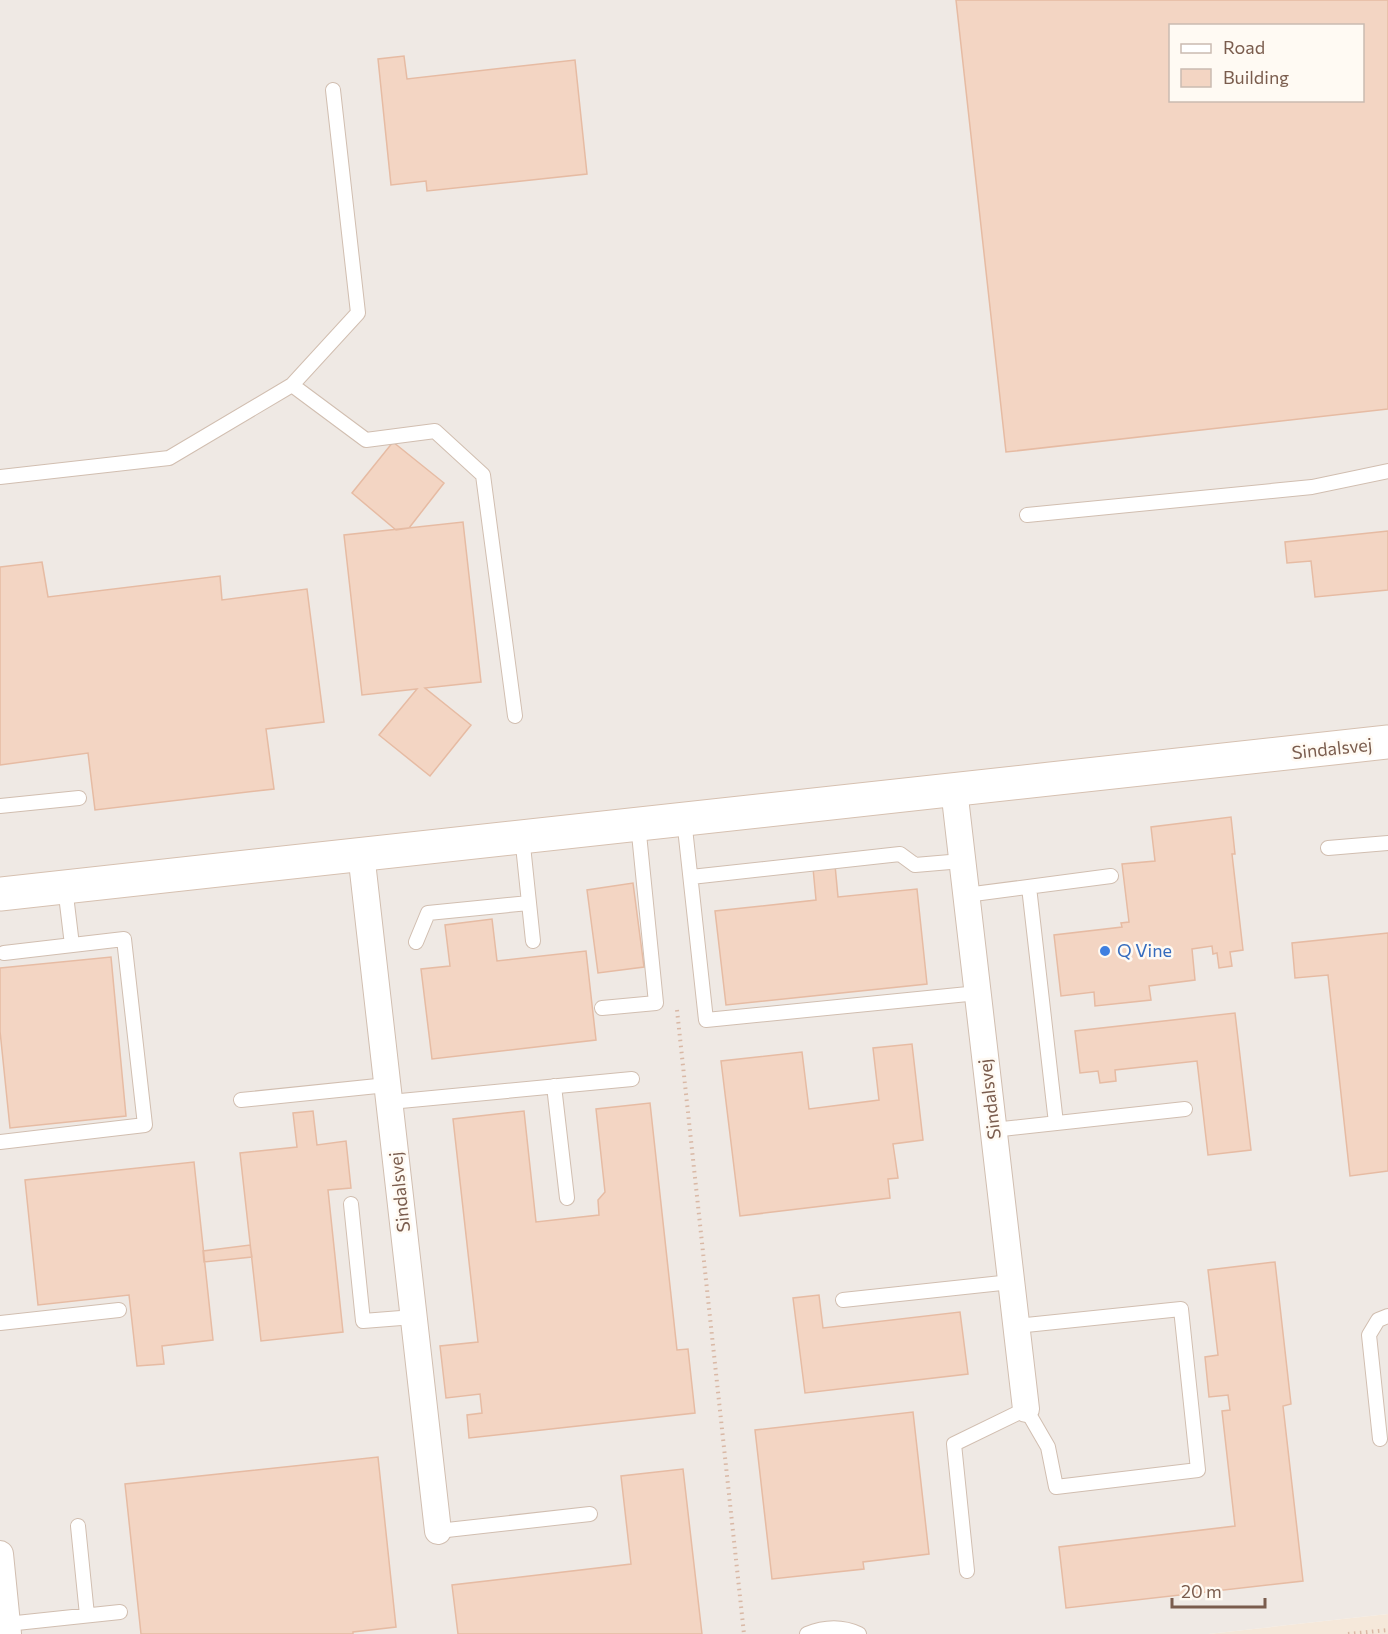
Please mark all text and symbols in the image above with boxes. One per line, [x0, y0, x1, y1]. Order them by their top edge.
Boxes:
legend [1169, 24, 1364, 102]
text: Road [1223, 36, 1265, 58]
text: Building [1223, 66, 1289, 88]
street label: Sindalsvej [1291, 733, 1373, 763]
place label: Q Vine [1117, 939, 1172, 961]
marker: Q Vine [1098, 944, 1112, 958]
street label: Sindalsvej [973, 1058, 1005, 1141]
street label: Sindalsvej [384, 1151, 414, 1233]
scale bar [1172, 1571, 1265, 1609]
text: 20 m [1181, 1580, 1222, 1602]

